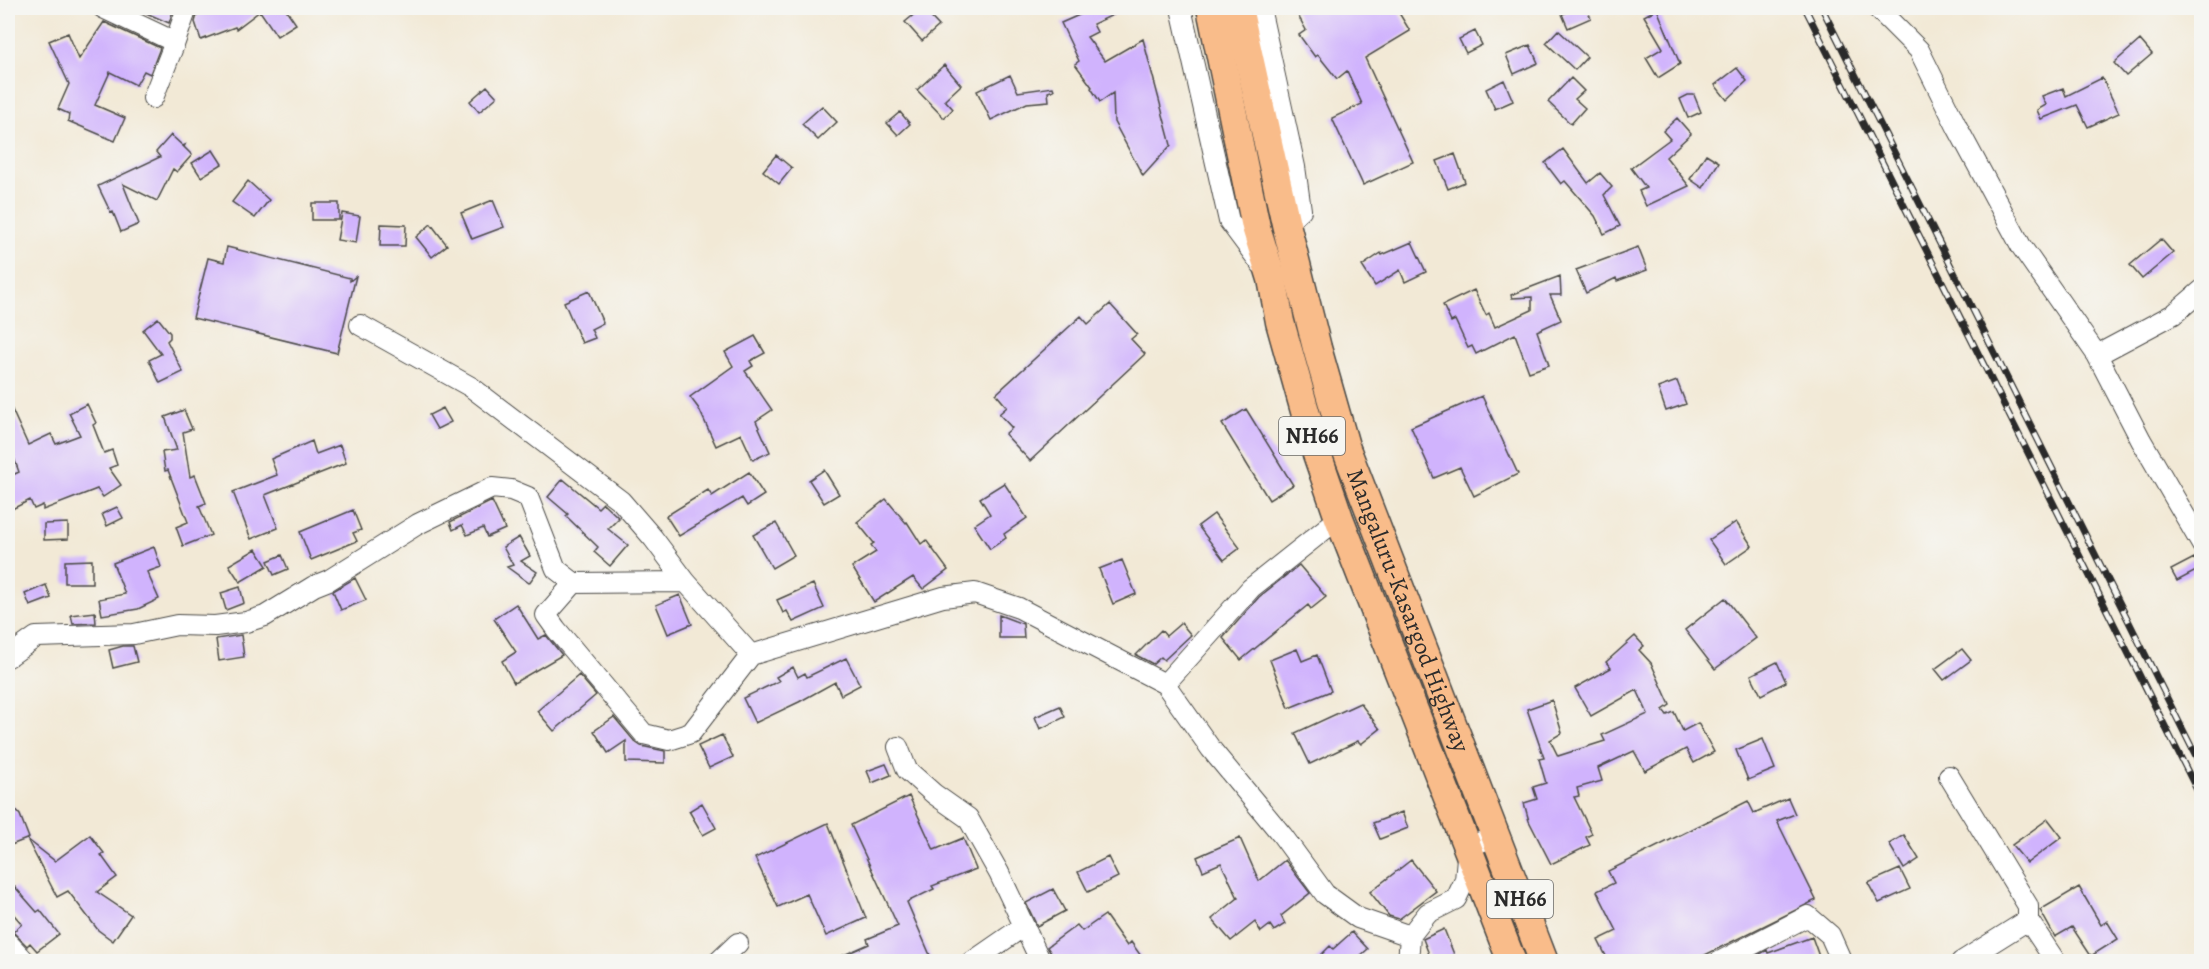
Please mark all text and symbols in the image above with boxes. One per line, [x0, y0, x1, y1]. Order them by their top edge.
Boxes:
road number: NH66 [1279, 417, 1345, 455]
street label: Mangaluru-Kasargod Highway [1339, 464, 1478, 757]
road number: NH66 [1487, 880, 1553, 918]

